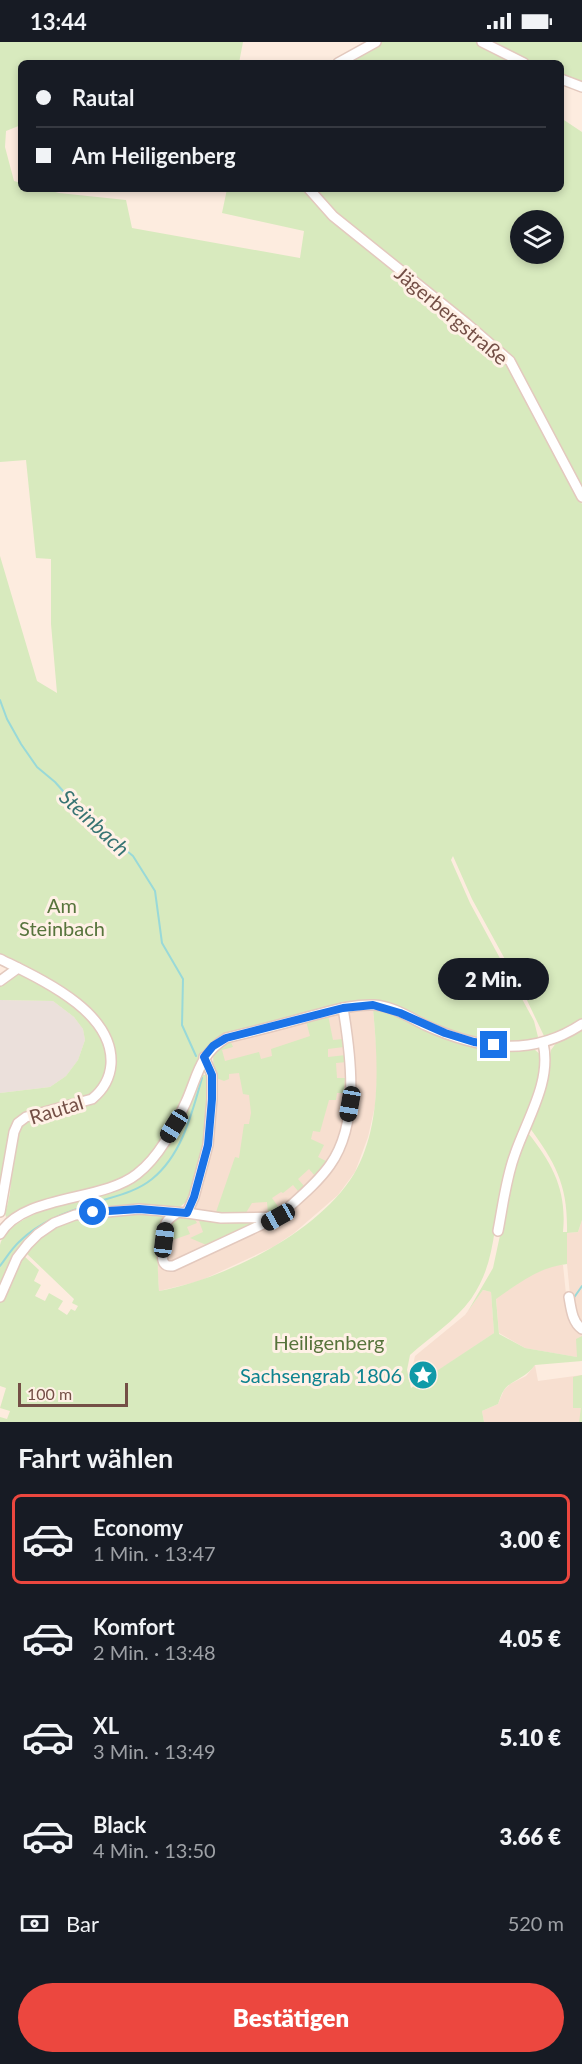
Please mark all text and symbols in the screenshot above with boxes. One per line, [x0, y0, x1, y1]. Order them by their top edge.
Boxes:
text: 13:44 [30, 8, 87, 35]
text: Rautal [72, 84, 134, 111]
text: Am Heiligenberg [72, 142, 236, 169]
map controls [510, 210, 564, 264]
button: layers [510, 210, 564, 264]
street label: Jägerbergstraße [391, 261, 513, 369]
water label: Steinbach [55, 784, 135, 860]
park label: Am Steinbach [19, 893, 105, 940]
callout: 2 Min. [438, 958, 550, 1000]
text: 2 Min. [465, 967, 522, 991]
route end [480, 1031, 507, 1058]
car [338, 1085, 362, 1123]
street label: Rautal [26, 1089, 86, 1129]
car [157, 1106, 191, 1146]
route start [79, 1198, 106, 1225]
car [258, 1200, 298, 1234]
car [153, 1221, 175, 1259]
park label: Heiligenberg [273, 1330, 385, 1354]
place icon: Sachsengrab 1806 [407, 1359, 439, 1391]
place label: Sachsengrab 1806 [240, 1363, 402, 1387]
scale bar [18, 1380, 128, 1408]
text: 100 m [27, 1384, 72, 1403]
text: Fahrt wählen [18, 1441, 173, 1474]
icon: car [21, 1512, 75, 1566]
text: Economy [93, 1514, 183, 1541]
text: 3.00 € [500, 1526, 561, 1553]
text: 1 Min. · 13:47 [93, 1541, 216, 1565]
icon: car [21, 1611, 75, 1665]
text: Komfort [93, 1613, 175, 1640]
text: 4.05 € [500, 1625, 561, 1652]
text: 2 Min. · 13:48 [93, 1640, 216, 1664]
icon: car [21, 1710, 75, 1764]
text: XL [93, 1712, 119, 1739]
text: 5.10 € [500, 1724, 561, 1751]
text: 3 Min. · 13:49 [93, 1739, 216, 1763]
icon: car [21, 1809, 75, 1863]
text: Black [93, 1811, 146, 1838]
text: 3.66 € [500, 1823, 561, 1850]
text: 4 Min. · 13:50 [93, 1838, 216, 1862]
icon: cash [18, 1907, 51, 1940]
text: Bar [66, 1910, 99, 1937]
text: 520 m [508, 1911, 564, 1935]
button: Bestätigen [18, 1983, 564, 2052]

